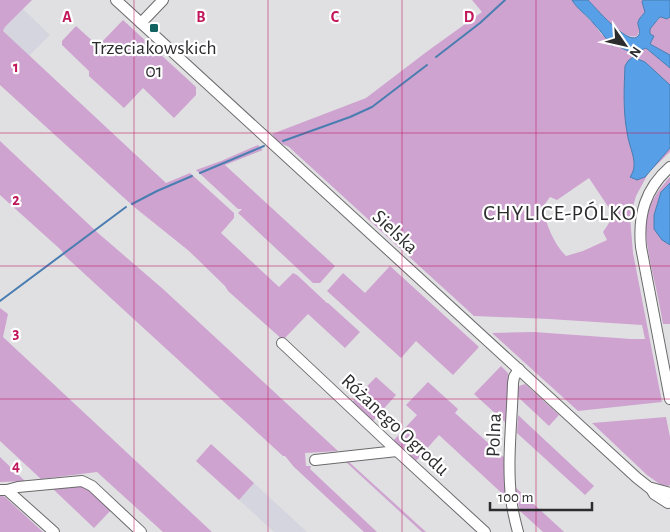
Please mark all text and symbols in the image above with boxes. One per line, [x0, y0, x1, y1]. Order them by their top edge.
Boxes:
text: A [62, 9, 72, 25]
text: B [196, 9, 206, 25]
text: C [331, 9, 340, 25]
text: D [464, 9, 475, 25]
north arrow [600, 20, 650, 70]
marker: Trzeciakowskich 01 [148, 22, 160, 34]
place label: Trzeciakowskich 01 [91, 38, 217, 81]
text: N [626, 44, 643, 60]
text: 1 [13, 59, 19, 75]
text: 2 [12, 192, 20, 208]
district label: CHYLICE-PÓLKO [483, 201, 637, 224]
street label: Sielska [369, 206, 421, 258]
text: 3 [13, 325, 20, 341]
street label: Różanego Ogrodu [337, 370, 453, 480]
street label: Polna [483, 413, 505, 457]
text: 4 [12, 458, 20, 474]
scale bar [490, 480, 592, 512]
text: 100 m [498, 490, 533, 505]

